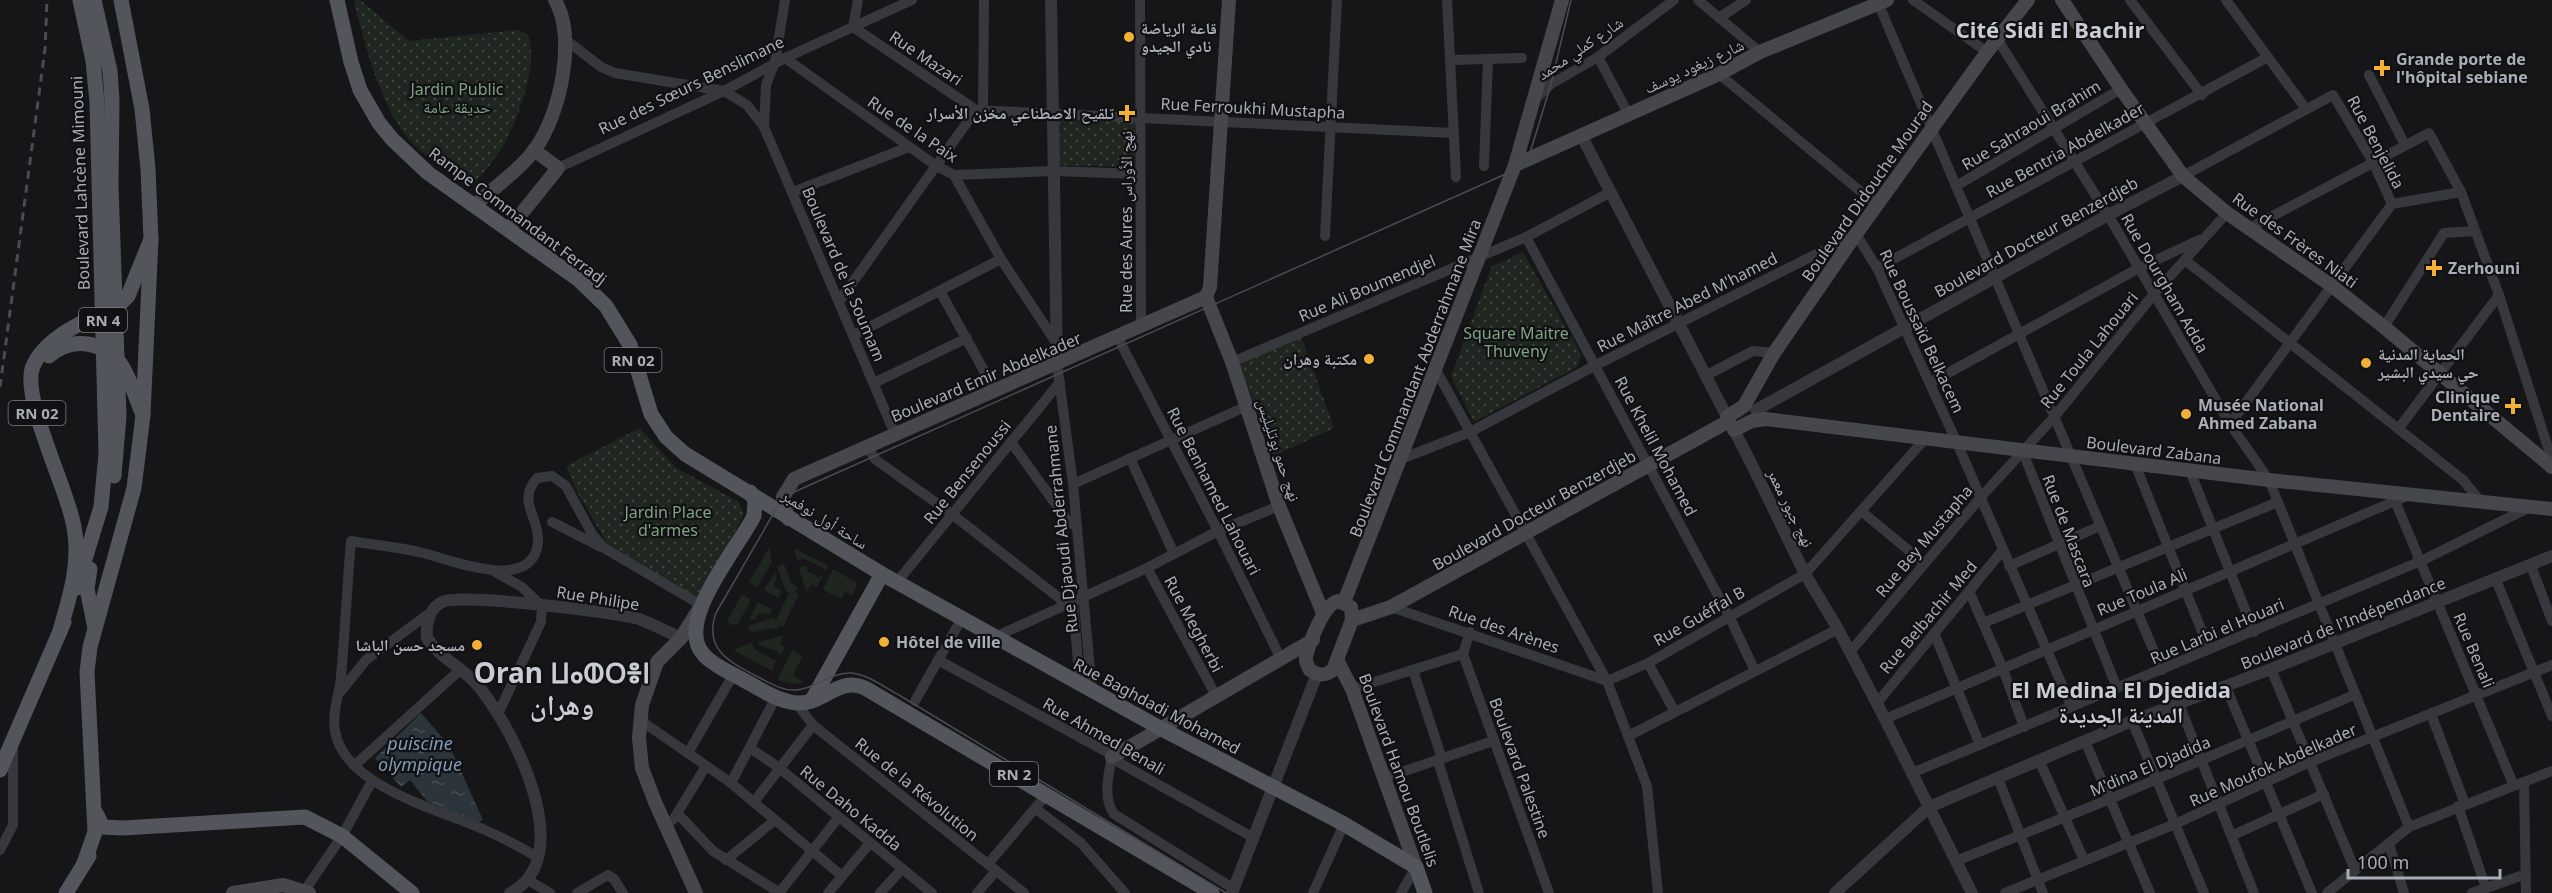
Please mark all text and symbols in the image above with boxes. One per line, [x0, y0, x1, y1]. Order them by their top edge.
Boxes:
street label: شارع كملي محمد [1533, 11, 1628, 87]
district label: Cité Sidi El Bachir [1956, 14, 2144, 44]
place label: قاعة الرياضة نادي الجيدو [1141, 17, 1217, 59]
street label: Rue Mazari [885, 25, 967, 91]
street label: Rue des Sœurs Benslimane [594, 30, 788, 140]
marker: قاعة الرياضة نادي الجيدو [1122, 30, 1136, 44]
street label: شارع زيغود يوسف [1641, 33, 1747, 99]
place label: Grande porte de l'hôpital sebiane [2396, 48, 2528, 88]
marker: Grande porte de l'hôpital sebiane [2373, 59, 2391, 77]
street label: Boulevard Lahcène Mimouni [65, 75, 95, 291]
street label: Rue Sahraoui Brahim [1957, 75, 2105, 175]
park label: Jardin Public حديقة عامة [409, 78, 504, 118]
street label: Rue de la Paix [864, 91, 963, 168]
street label: Rue Ferroukhi Mustapha [1160, 92, 1346, 124]
street label: Rue Benjelida [2342, 92, 2410, 192]
street label: Boulevard Didouche Mourad [1796, 96, 1938, 286]
street label: Rue Bentria Abdelkader [1982, 97, 2149, 203]
place label: تلقيح الاصطناعي مخزن الأسرار [926, 102, 1115, 126]
marker: تلقيح الاصطناعي مخزن الأسرار [1118, 104, 1136, 122]
street label: Rue des Aures نهج الأوراس [1115, 131, 1137, 313]
street label: Rampe Commandant Ferradj [425, 142, 611, 290]
street label: Boulevard Docteur Benzerdjeb [1930, 172, 2142, 302]
street label: Boulevard de la Soumam [797, 183, 891, 365]
street label: Rue des Frères Niati [2228, 187, 2362, 293]
street label: Rue Dourgham Adda [2116, 209, 2214, 357]
street label: Boulevard Commandant Abderrahmane Mira [1344, 216, 1486, 540]
street label: Rue Boussaïd Belkacem [1874, 246, 1970, 416]
street label: Rue Maître Abed M'hamed [1593, 247, 1781, 357]
street label: Rue Ali Boumendjel [1295, 249, 1439, 327]
place label: Zerhouni [2448, 257, 2520, 279]
marker: Zerhouni [2425, 259, 2443, 277]
street label: Rue Toula Lahouari [2035, 287, 2143, 413]
road number: RN 4 [79, 308, 127, 332]
park label: Square Maitre Thuveny [1463, 322, 1569, 362]
street label: Boulevard Emir Abdelkader [887, 327, 1085, 427]
place label: الحماية المدنية حي سيدي البشير [2377, 343, 2479, 385]
road number: RN 02 [604, 348, 662, 372]
place label: مكتبة وهران [1283, 348, 1357, 370]
marker: مكتبة وهران [1362, 352, 1376, 366]
marker: الحماية المدنية حي سيدي البشير [2359, 356, 2373, 370]
street label: Rue Khelil Mohamed [1610, 372, 1702, 520]
place label: Clinique Dentaire [2431, 386, 2500, 426]
place label: Musée National Ahmed Zabana [2198, 394, 2324, 434]
street label: نهج حمو بوتليليس [1252, 396, 1306, 504]
marker: Clinique Dentaire [2504, 397, 2522, 415]
road number: RN 02 [9, 401, 66, 425]
street label: Rue Benhamed Lahouari [1162, 403, 1266, 579]
marker: Musée National Ahmed Zabana [2179, 407, 2193, 421]
street label: Rue Bensenoussi [918, 415, 1016, 529]
street label: Rue Djaoudi Abderrahmane [1039, 424, 1083, 634]
street label: Boulevard Zabana [2085, 431, 2223, 469]
street label: Boulevard Docteur Benzerdjeb [1428, 445, 1640, 575]
street label: نهج جبور معمر [1762, 464, 1820, 551]
street label: Rue de Mascara [2037, 471, 2101, 591]
street label: Rue Bey Mustapha [1871, 480, 1977, 602]
street label: ساحة أول نوفمبر [777, 483, 872, 554]
park label: Jardin Place d'armes [622, 501, 712, 541]
street label: Rue Belbachir Med [1874, 556, 1982, 678]
street label: Rue Toula Ali [2093, 563, 2191, 621]
street label: Rue Megherbi [1159, 572, 1229, 676]
street label: Boulevard de l'Indépendance [2237, 572, 2449, 674]
street label: Rue Philipe [555, 581, 641, 615]
street label: Rue Guéffal B [1649, 581, 1749, 651]
street label: Rue Larbi el Houari [2147, 593, 2287, 669]
street label: Rue des Arènes [1446, 600, 1562, 658]
street label: Rue Benali [2448, 609, 2500, 691]
place label: Hôtel de ville [896, 631, 1001, 653]
place label: مسجد حسن الباشا [355, 634, 465, 656]
marker: Hôtel de ville [877, 635, 891, 649]
marker: مسجد حسن الباشا [470, 638, 484, 652]
district label: Oran ⵡⴰⵀⵔⴻⵏ وهران [474, 653, 650, 723]
street label: Rue Baghdadi Mohamed [1070, 653, 1244, 759]
street label: Boulevard Hamou Boutlelis [1354, 670, 1444, 870]
district label: El Medina El Djedida المدينة الجديدة [2011, 674, 2231, 729]
street label: Rue Ahmed Benali [1039, 692, 1169, 780]
street label: Boulevard Palestine [1484, 694, 1556, 842]
street label: Rue Moufok Abdelkader [2186, 718, 2361, 812]
water label: puiscine olympique [378, 731, 462, 776]
street label: M'dina El Djadida [2086, 731, 2214, 801]
street label: Rue de la Révolution [851, 732, 983, 846]
street label: Rue Daho Kadda [796, 760, 906, 856]
road number: RN 2 [990, 762, 1038, 786]
scale bar [2348, 842, 2500, 880]
text: 100 m [2357, 850, 2409, 874]

